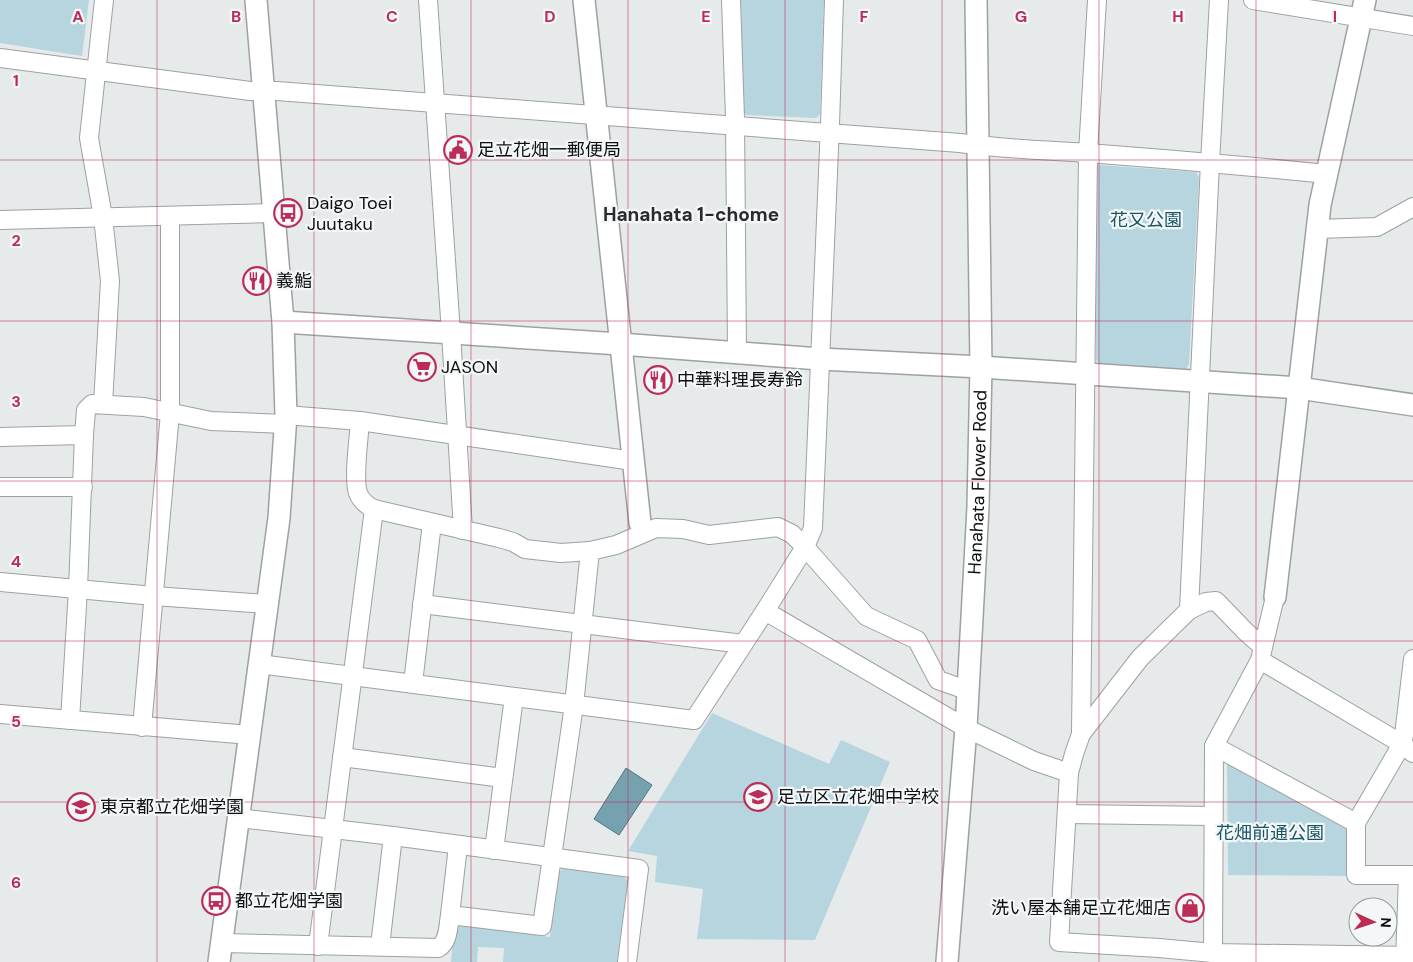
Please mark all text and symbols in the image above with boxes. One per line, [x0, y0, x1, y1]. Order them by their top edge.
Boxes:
text: A [72, 6, 84, 27]
text: B [231, 6, 241, 27]
text: C [386, 6, 398, 27]
text: D [544, 6, 556, 27]
text: E [701, 6, 711, 27]
text: F [860, 6, 869, 27]
text: G [1015, 6, 1027, 27]
text: H [1172, 6, 1184, 27]
text: I [1333, 6, 1337, 27]
text: 1 [13, 70, 19, 91]
public building icon: 足立花畑一郵便局 [443, 135, 473, 165]
place label: 足立花畑一郵便局 [477, 138, 621, 162]
place label: Daigo Toei Juutaku [307, 191, 392, 236]
bus stop icon: Daigo Toei Juutaku [273, 198, 303, 228]
district label: Hanahata 1-chome [603, 202, 779, 227]
park label: 花又公園 [1110, 208, 1182, 232]
text: 2 [11, 230, 21, 251]
restaurant icon: 義鮨 [242, 266, 272, 296]
place label: 義鮨 [276, 269, 312, 293]
supermarket icon: JASON [407, 352, 437, 382]
place label: JASON [441, 355, 498, 379]
restaurant icon: 中華料理長寿鈴 [643, 365, 673, 395]
place label: 中華料理長寿鈴 [677, 368, 803, 392]
street label: Hanahata Flower Road [962, 389, 993, 575]
text: 3 [11, 391, 21, 412]
text: 4 [11, 551, 21, 572]
text: 5 [11, 711, 21, 732]
school or university icon: 足立区立花畑中学校 [743, 782, 773, 812]
place label: 足立区立花畑中学校 [777, 785, 939, 809]
school or university icon: 東京都立花畑学園 [66, 792, 96, 822]
place label: 東京都立花畑学園 [100, 795, 244, 819]
park label: 花畑前通公園 [1216, 821, 1324, 845]
text: 6 [11, 872, 21, 893]
bus stop icon: 都立花畑学園 [201, 886, 231, 916]
place label: 都立花畑学園 [235, 889, 343, 913]
shop icon: 洗い屋本舗足立花畑店 [1175, 893, 1205, 923]
place label: 洗い屋本舗足立花畑店 [991, 896, 1171, 920]
north arrow [1348, 897, 1398, 947]
text: N [1377, 917, 1395, 928]

